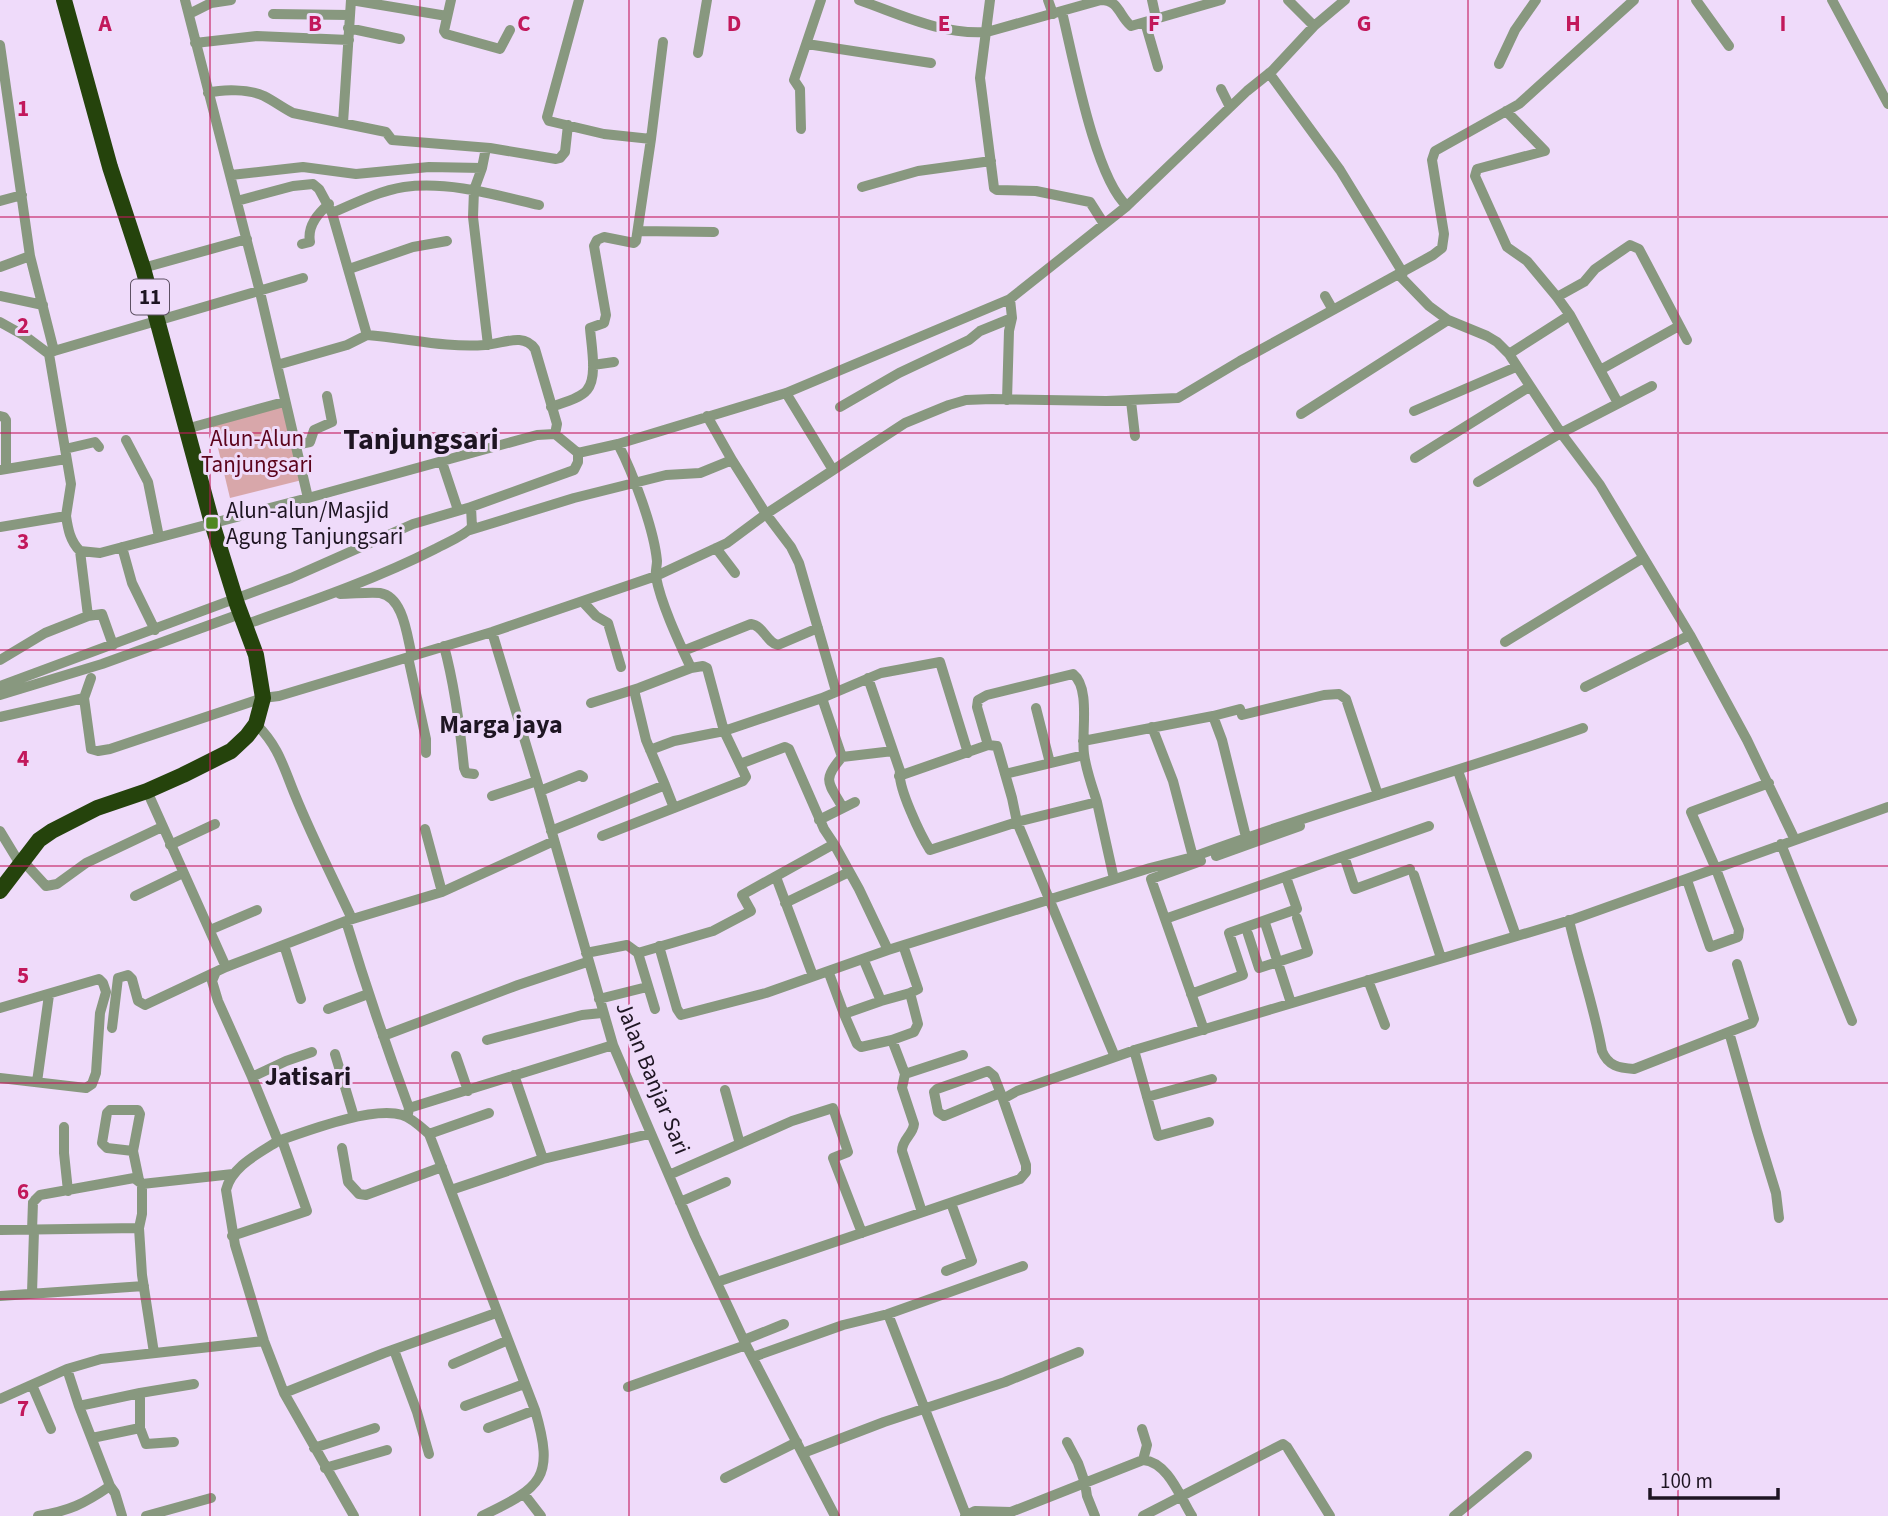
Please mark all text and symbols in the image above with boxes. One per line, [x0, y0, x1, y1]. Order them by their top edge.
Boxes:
text: A [97, 7, 112, 40]
text: B [308, 7, 322, 40]
text: C [517, 7, 531, 40]
text: D [727, 7, 741, 40]
text: E [938, 7, 950, 40]
text: F [1148, 7, 1160, 40]
text: G [1357, 7, 1371, 40]
text: H [1565, 7, 1581, 40]
text: I [1780, 7, 1786, 40]
text: 1 [17, 92, 29, 125]
road number: 11 [131, 280, 169, 314]
text: 2 [17, 309, 29, 342]
district label: Tanjungsari [343, 418, 499, 461]
park label: Alun-Alun Tanjungsari [201, 422, 313, 481]
place label: Alun-alun/Masjid Agung Tanjungsari [226, 494, 403, 553]
marker: Alun-alun/Masjid Agung Tanjungsari [204, 515, 220, 531]
text: 3 [17, 525, 29, 558]
district label: Marga jaya [439, 706, 563, 743]
text: 4 [17, 742, 29, 775]
text: 5 [17, 959, 29, 992]
street label: Jalan Banjar Sari [607, 997, 699, 1159]
district label: Jatisari [265, 1058, 351, 1095]
text: 6 [17, 1175, 29, 1208]
text: 7 [17, 1392, 29, 1425]
scale bar [1650, 1456, 1778, 1500]
text: 100 m [1660, 1466, 1713, 1496]

